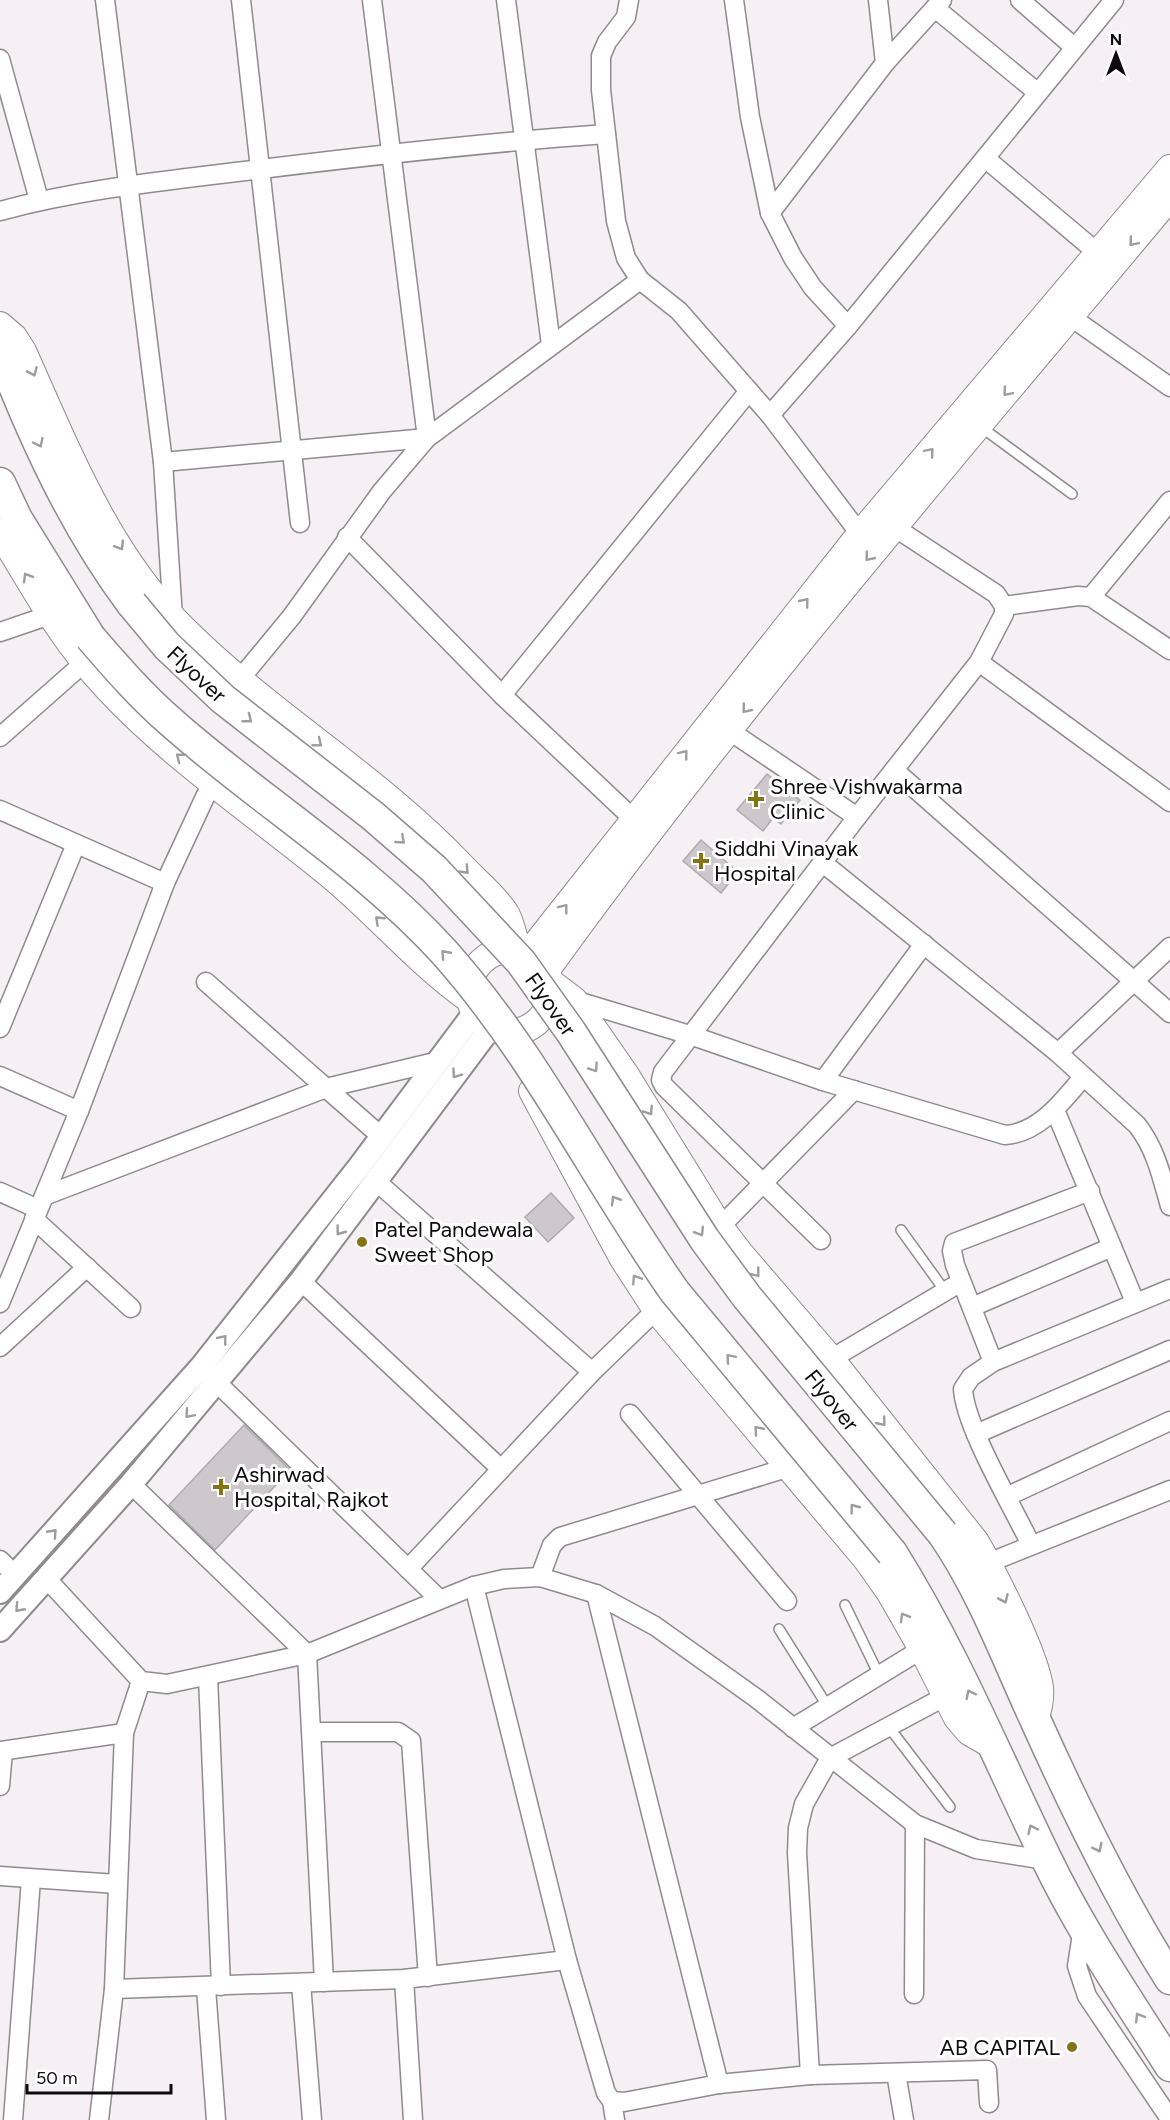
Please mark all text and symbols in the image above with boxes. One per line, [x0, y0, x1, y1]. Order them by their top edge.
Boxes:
north arrow [1086, 24, 1146, 84]
text: N [1110, 30, 1122, 49]
one-way arrow [1129, 235, 1140, 246]
one-way arrow [25, 366, 37, 377]
one-way arrow [1004, 385, 1015, 396]
one-way arrow [32, 436, 44, 447]
one-way arrow [923, 448, 934, 459]
one-way arrow [113, 540, 124, 551]
one-way arrow [865, 551, 876, 562]
one-way arrow [23, 573, 35, 583]
one-way arrow [798, 598, 809, 609]
street label: Flyover [161, 640, 232, 709]
one-way arrow [742, 702, 753, 713]
one-way arrow [241, 711, 252, 722]
one-way arrow [311, 735, 322, 746]
one-way arrow [677, 750, 688, 761]
one-way arrow [175, 753, 186, 764]
place label: Shree Vishwakarma Clinic [770, 773, 963, 825]
marker: Shree Vishwakarma Clinic [747, 790, 765, 808]
one-way arrow [394, 833, 405, 844]
place label: Siddhi Vinayak Hospital [714, 835, 858, 887]
marker: Siddhi Vinayak Hospital [692, 852, 710, 870]
one-way arrow [458, 862, 469, 873]
one-way arrow [557, 904, 568, 915]
one-way arrow [376, 916, 387, 927]
one-way arrow [441, 951, 452, 961]
street label: Flyover [519, 967, 582, 1042]
one-way arrow [587, 1061, 598, 1072]
one-way arrow [452, 1068, 463, 1079]
one-way arrow [642, 1104, 653, 1115]
one-way arrow [611, 1196, 623, 1206]
place label: Patel Pandewala Sweet Shop [374, 1216, 533, 1268]
one-way arrow [336, 1224, 347, 1235]
one-way arrow [692, 1226, 704, 1236]
marker: Patel Pandewala Sweet Shop [355, 1235, 369, 1249]
one-way arrow [749, 1266, 760, 1277]
one-way arrow [632, 1274, 643, 1285]
one-way arrow [216, 1335, 227, 1346]
one-way arrow [726, 1354, 737, 1365]
street label: Flyover [799, 1364, 865, 1437]
one-way arrow [186, 1407, 197, 1418]
one-way arrow [874, 1415, 885, 1426]
one-way arrow [754, 1426, 765, 1437]
place label: Ashirwad Hospital, Rajkot [234, 1461, 389, 1513]
marker: Ashirwad Hospital, Rajkot [212, 1478, 230, 1496]
one-way arrow [850, 1504, 861, 1515]
one-way arrow [46, 1529, 57, 1540]
one-way arrow [997, 1592, 1009, 1603]
one-way arrow [15, 1601, 26, 1612]
one-way arrow [899, 1612, 911, 1623]
one-way arrow [966, 1690, 977, 1701]
one-way arrow [1028, 1825, 1040, 1836]
one-way arrow [1091, 1842, 1102, 1853]
one-way arrow [1134, 2013, 1146, 2023]
place label: AB CAPITAL [940, 2034, 1061, 2061]
marker: AB CAPITAL [1065, 2040, 1079, 2054]
scale bar [27, 2057, 171, 2095]
text: 50 m [36, 2067, 78, 2089]

